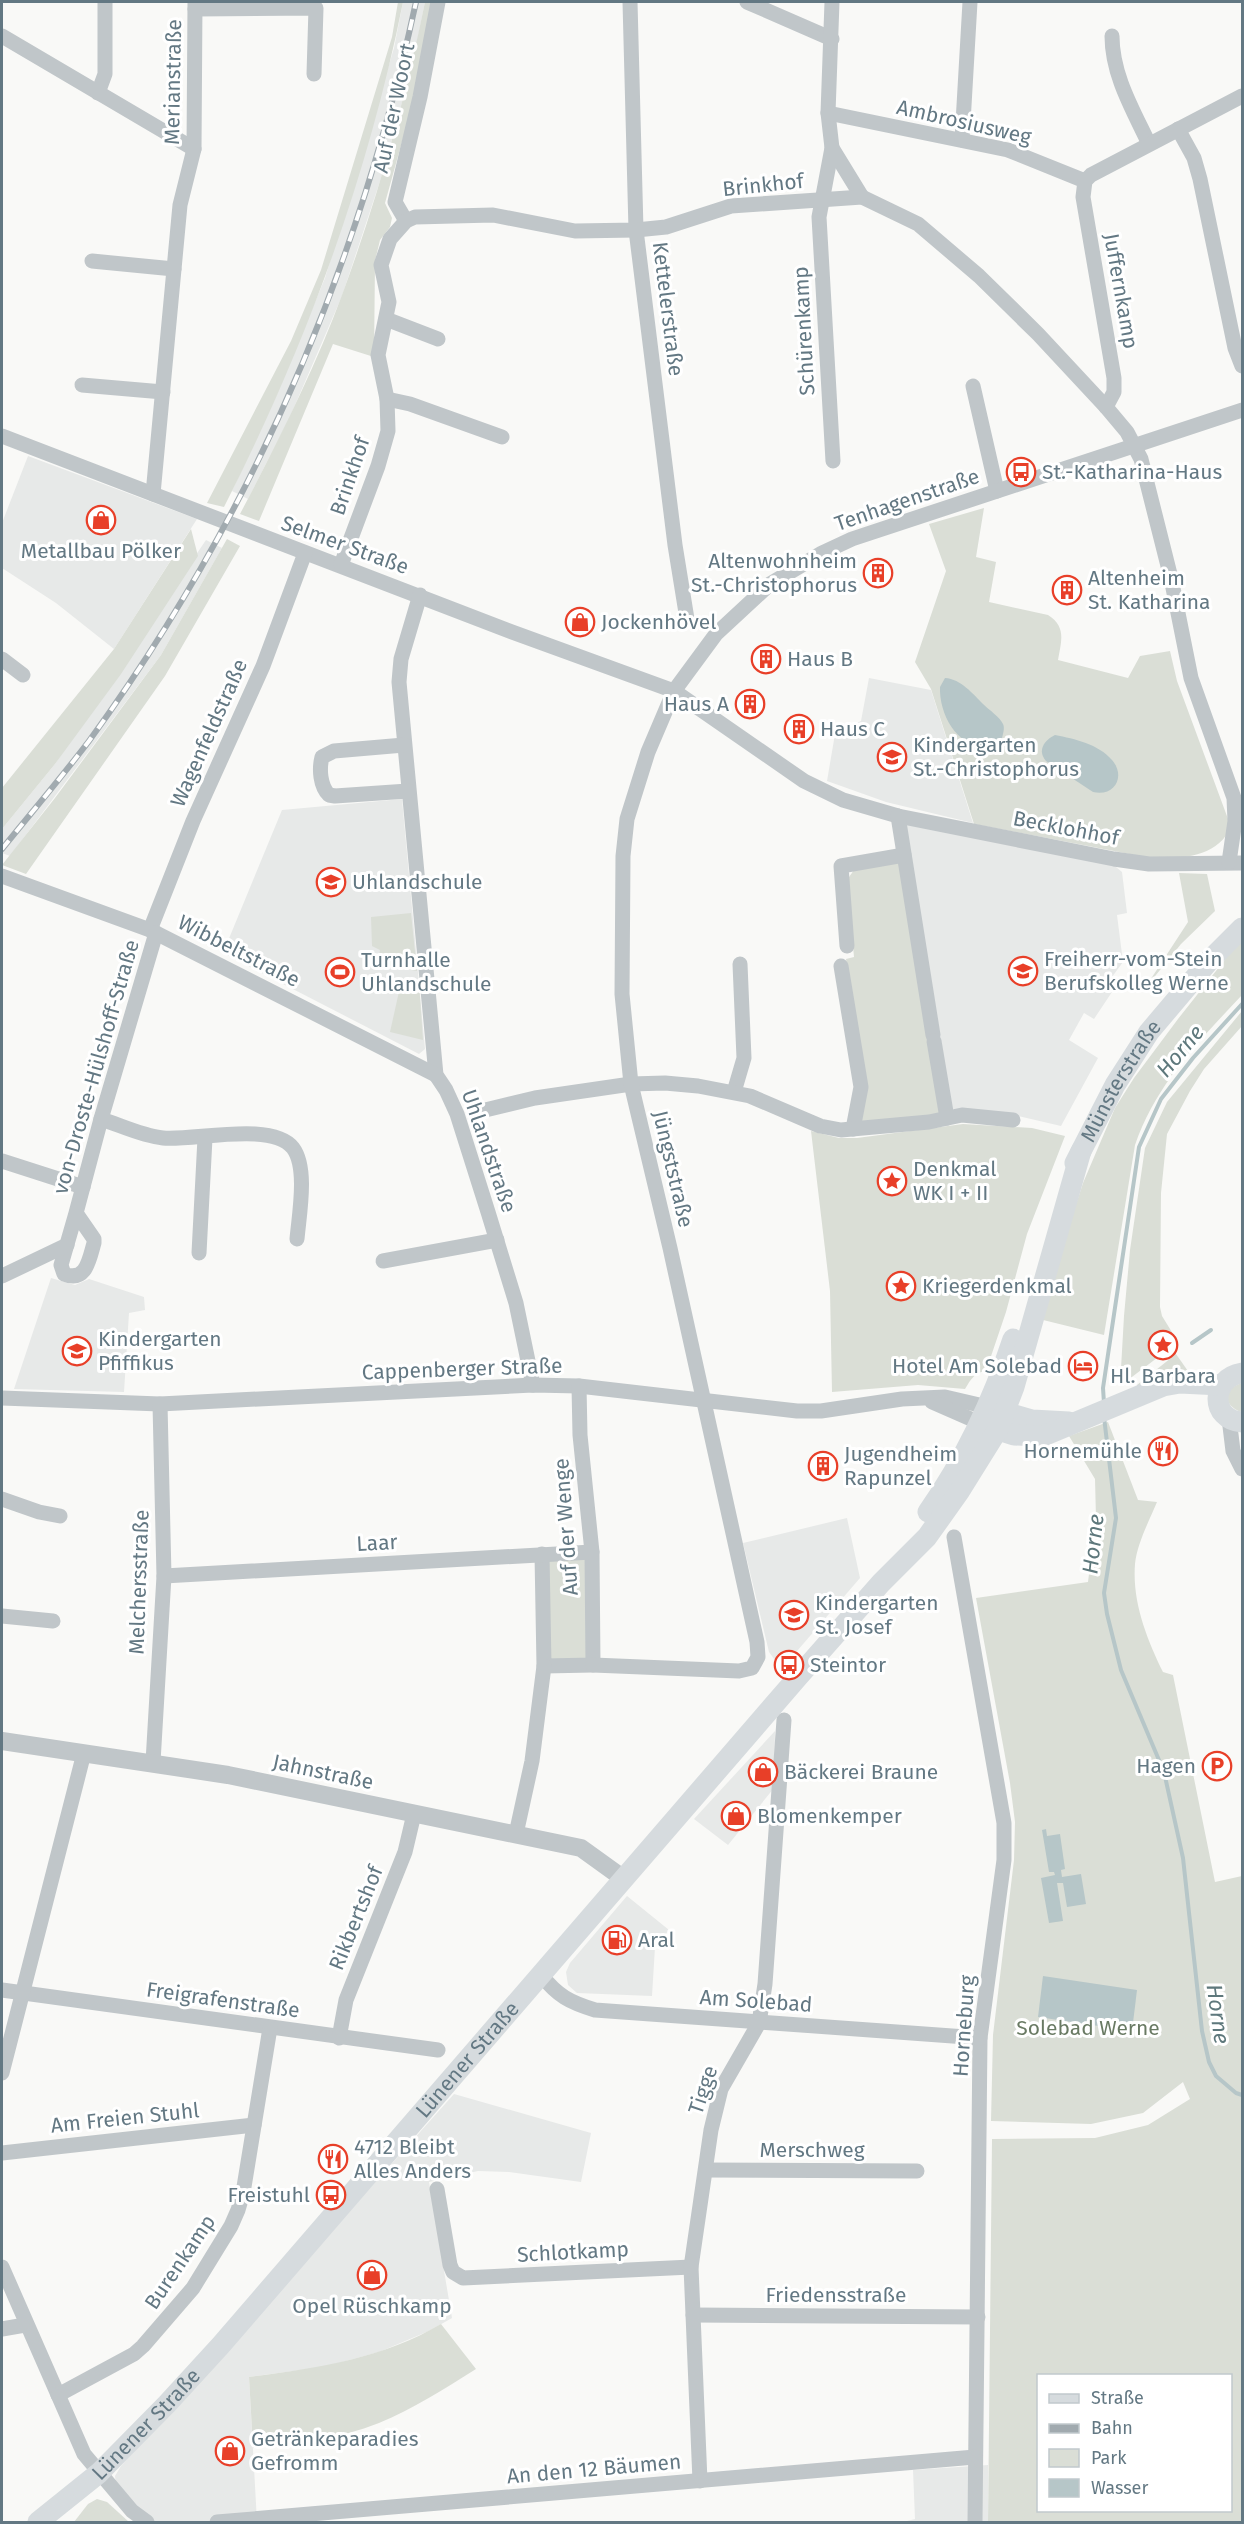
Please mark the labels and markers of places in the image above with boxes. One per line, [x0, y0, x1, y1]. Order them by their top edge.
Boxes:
bus stop icon: St.-Katharina-Haus [1005, 456, 1037, 488]
place label: St.-Katharina-Haus [1042, 459, 1222, 485]
shop icon: Metallbau Pölker [85, 504, 117, 536]
place label: Metallbau Pölker [21, 538, 181, 564]
place label: Altenwohnheim St.-Christophorus [691, 548, 857, 598]
building icon: Altenwohnheim St.-Christophorus [862, 557, 894, 589]
place label: Altenheim St. Katharina [1088, 565, 1210, 615]
building icon: Altenheim St. Katharina [1051, 574, 1083, 606]
shop icon: Jockenhövel [564, 606, 596, 638]
place label: Jockenhövel [601, 609, 716, 635]
building icon: Haus B [750, 643, 782, 675]
place label: Haus B [787, 646, 853, 672]
building icon: Haus A [734, 688, 766, 720]
place label: Haus A [664, 691, 729, 717]
building icon: Haus C [783, 713, 815, 745]
place label: Haus C [820, 716, 885, 742]
place label: Kindergarten St.-Christophorus [913, 732, 1079, 782]
school or university icon: Kindergarten St.-Christophorus [876, 741, 908, 773]
school or university icon: Uhlandschule [315, 866, 347, 898]
place label: Uhlandschule [352, 869, 482, 895]
place label: Freiherr-vom-Stein Berufskolleg Werne [1044, 946, 1229, 996]
place label: Turnhalle Uhlandschule [361, 947, 491, 997]
school or university icon: Freiherr-vom-Stein Berufskolleg Werne [1007, 955, 1039, 987]
sports icon: Turnhalle Uhlandschule [324, 956, 356, 988]
place label: Denkmal WK I + II [913, 1156, 996, 1206]
place icon: Denkmal WK I + II [876, 1165, 908, 1197]
place icon: Kriegerdenkmal [885, 1270, 917, 1302]
place label: Kriegerdenkmal [922, 1273, 1072, 1299]
place label: Kindergarten Pfiffikus [98, 1326, 221, 1376]
place icon: Hl. Barbara [1147, 1329, 1179, 1361]
school or university icon: Kindergarten Pfiffikus [61, 1335, 93, 1367]
hotel icon: Hotel Am Solebad [1067, 1350, 1099, 1382]
place label: Hotel Am Solebad [892, 1353, 1062, 1379]
place label: Hl. Barbara [1110, 1363, 1216, 1389]
restaurant icon: Hornemühle [1147, 1435, 1179, 1467]
place label: Hornemühle [1024, 1438, 1142, 1464]
place label: Jugendheim Rapunzel [844, 1441, 957, 1491]
building icon: Jugendheim Rapunzel [807, 1450, 839, 1482]
place label: Kindergarten St. Josef [815, 1590, 938, 1640]
school or university icon: Kindergarten St. Josef [778, 1599, 810, 1631]
bus stop icon: Steintor [773, 1649, 805, 1681]
place label: Steintor [810, 1652, 886, 1678]
parking icon: Hagen [1201, 1750, 1233, 1782]
place label: Hagen [1136, 1753, 1196, 1779]
shop icon: Bäckerei Braune [747, 1756, 779, 1788]
place label: Bäckerei Braune [784, 1759, 938, 1785]
shop icon: Blomenkemper [720, 1800, 752, 1832]
place label: Blomenkemper [757, 1803, 902, 1829]
fuel station icon: Aral [601, 1924, 633, 1956]
place label: Aral [638, 1927, 675, 1953]
place label: 4712 Bleibt Alles Anders [354, 2134, 471, 2184]
restaurant icon: 4712 Bleibt Alles Anders [317, 2143, 349, 2175]
bus stop icon: Freistuhl [315, 2179, 347, 2211]
place label: Freistuhl [228, 2182, 310, 2208]
shop icon: Opel Rüschkamp [356, 2259, 388, 2291]
place label: Opel Rüschkamp [292, 2293, 452, 2319]
place label: Getränkeparadies Gefromm [251, 2426, 419, 2476]
shop icon: Getränkeparadies Gefromm [214, 2435, 246, 2467]

